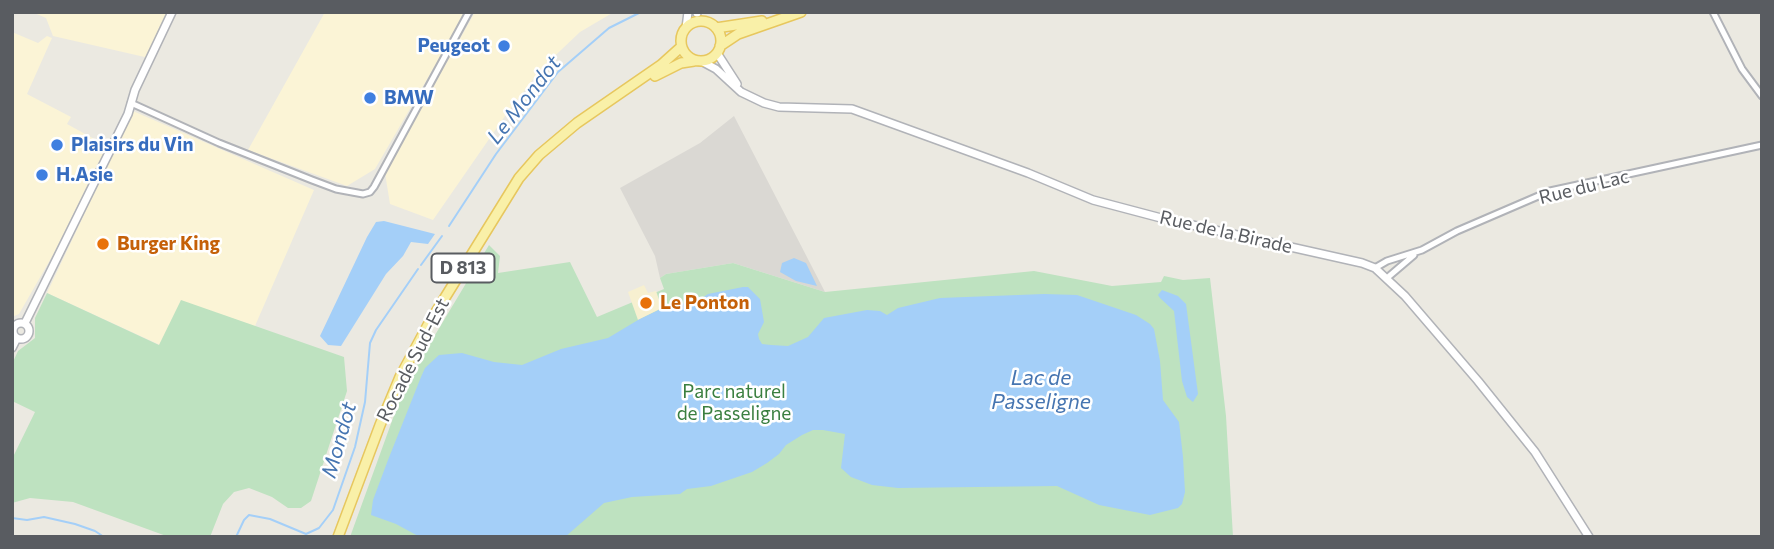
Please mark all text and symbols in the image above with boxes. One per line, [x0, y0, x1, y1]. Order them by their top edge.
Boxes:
place label: Peugeot [418, 35, 490, 57]
marker: Peugeot [496, 38, 512, 54]
water label: Le Mondot [482, 51, 566, 149]
place label: BMW [384, 87, 434, 109]
marker: BMW [362, 90, 378, 106]
place label: Plaisirs du Vin [71, 134, 193, 156]
marker: Plaisirs du Vin [49, 137, 65, 153]
place label: H.Asie [56, 164, 113, 186]
street label: Rue du Lac [1536, 165, 1632, 209]
marker: H.Asie [34, 167, 50, 183]
street label: Rue de la Birade [1157, 206, 1295, 258]
place label: Burger King [117, 233, 220, 255]
marker: Burger King [95, 236, 111, 252]
road number: D 813 [432, 254, 494, 282]
place label: Le Ponton [660, 292, 749, 314]
street label: Rocade Sud-Est [372, 294, 454, 426]
marker: Le Ponton [638, 295, 654, 311]
water label: Lac de Passeligne [991, 365, 1091, 415]
park label: Parc naturel de Passeligne [677, 381, 791, 425]
water label: Mondot [316, 399, 362, 481]

